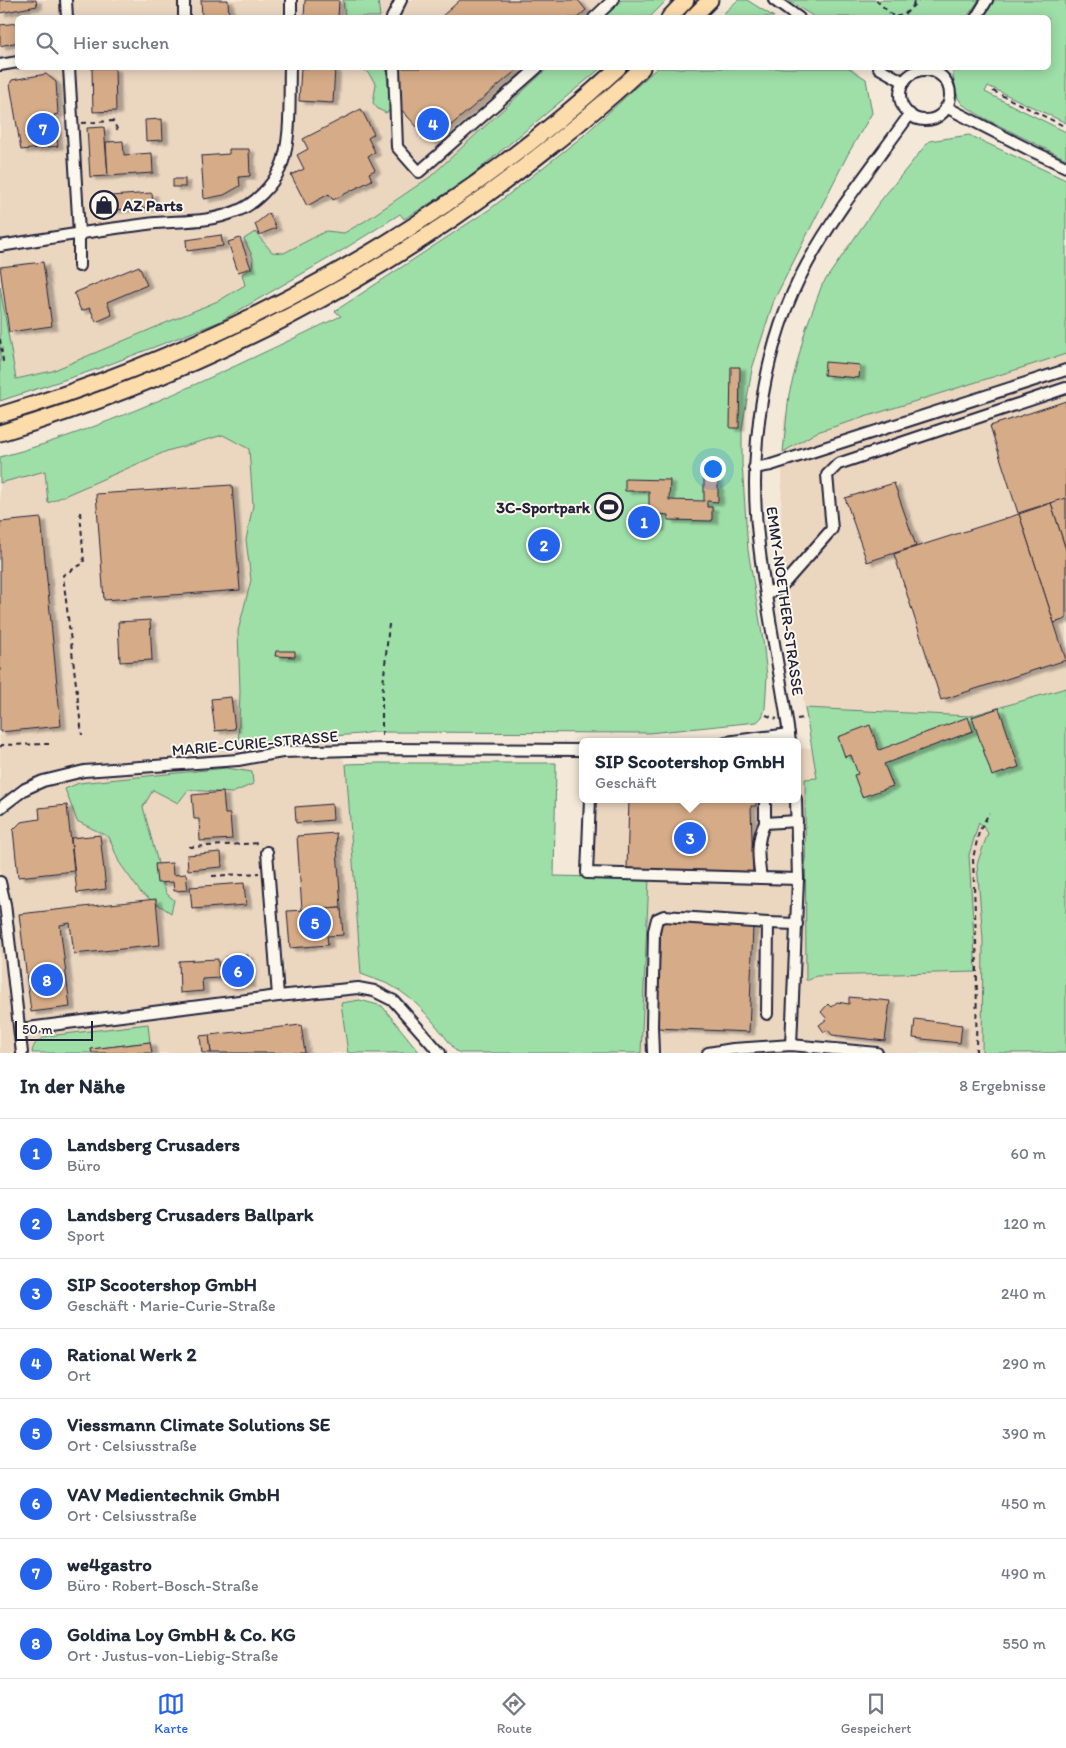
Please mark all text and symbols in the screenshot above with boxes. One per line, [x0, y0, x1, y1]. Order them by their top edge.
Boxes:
search box [15, 15, 1051, 70]
icon: search [33, 29, 61, 57]
text: Hier suchen [73, 31, 169, 54]
pin: 4 [417, 105, 449, 143]
pin: 7 [27, 110, 59, 148]
shop icon: AZ Parts [89, 190, 119, 220]
place label: AZ Parts [122, 196, 183, 215]
your location [700, 456, 726, 482]
sports icon: 3C-Sportpark [594, 492, 624, 522]
place label: 3C-Sportpark [496, 498, 591, 518]
pin: 1 [628, 503, 660, 541]
street label: EMMY-NOETHER-STRASSE [762, 505, 808, 697]
pin: 2 [528, 526, 560, 564]
street label: MARIE-CURIE-STRASSE [171, 726, 339, 760]
popup [579, 738, 801, 803]
text: SIP Scootershop GmbH [595, 750, 785, 773]
text: Geschäft [595, 773, 657, 792]
pin: 3 [674, 819, 706, 857]
pin: 5 [299, 904, 331, 942]
pin: 6 [222, 952, 254, 990]
pin: 8 [31, 961, 63, 999]
scale bar [15, 1018, 92, 1041]
text: 50 m [22, 1021, 53, 1038]
text: In der Nähe [20, 1073, 125, 1098]
text: 8 Ergebnisse [959, 1076, 1046, 1095]
text: Landsberg Crusaders [67, 1133, 240, 1156]
text: 1 [32, 1144, 40, 1163]
text: 60 m [1011, 1144, 1046, 1163]
text: Büro [67, 1156, 101, 1175]
text: Landsberg Crusaders Ballpark [67, 1203, 314, 1226]
text: 2 [32, 1214, 40, 1233]
text: 120 m [1003, 1214, 1046, 1233]
text: Sport [67, 1226, 105, 1245]
text: SIP Scootershop GmbH [67, 1273, 257, 1296]
text: 3 [32, 1284, 40, 1303]
text: 240 m [1001, 1284, 1046, 1303]
text: Geschäft · Marie-Curie-Straße [67, 1296, 276, 1315]
text: Rational Werk 2 [67, 1343, 196, 1366]
text: 4 [31, 1354, 41, 1373]
text: 290 m [1002, 1354, 1046, 1373]
text: Ort [67, 1366, 91, 1385]
text: Viessmann Climate Solutions SE [67, 1413, 330, 1436]
text: 5 [32, 1424, 40, 1443]
text: 390 m [1002, 1424, 1046, 1443]
text: Ort · Celsiusstraße [67, 1436, 197, 1455]
text: VAV Medientechnik GmbH [67, 1483, 280, 1506]
text: 6 [32, 1494, 40, 1513]
text: 450 m [1001, 1494, 1046, 1513]
text: Ort · Celsiusstraße [67, 1506, 197, 1525]
text: we4gastro [67, 1553, 152, 1576]
text: 7 [32, 1564, 40, 1583]
text: 490 m [1001, 1564, 1046, 1583]
text: Büro · Robert-Bosch-Straße [67, 1576, 259, 1595]
text: Goldina Loy GmbH & Co. KG [67, 1623, 296, 1646]
text: 8 [32, 1634, 40, 1653]
text: 550 m [1002, 1634, 1046, 1653]
text: Ort · Justus-von-Liebig-Straße [67, 1646, 278, 1665]
tab: Karte [154, 1690, 188, 1737]
tab: Route [497, 1690, 532, 1737]
tab: Gespeichert [841, 1690, 912, 1737]

